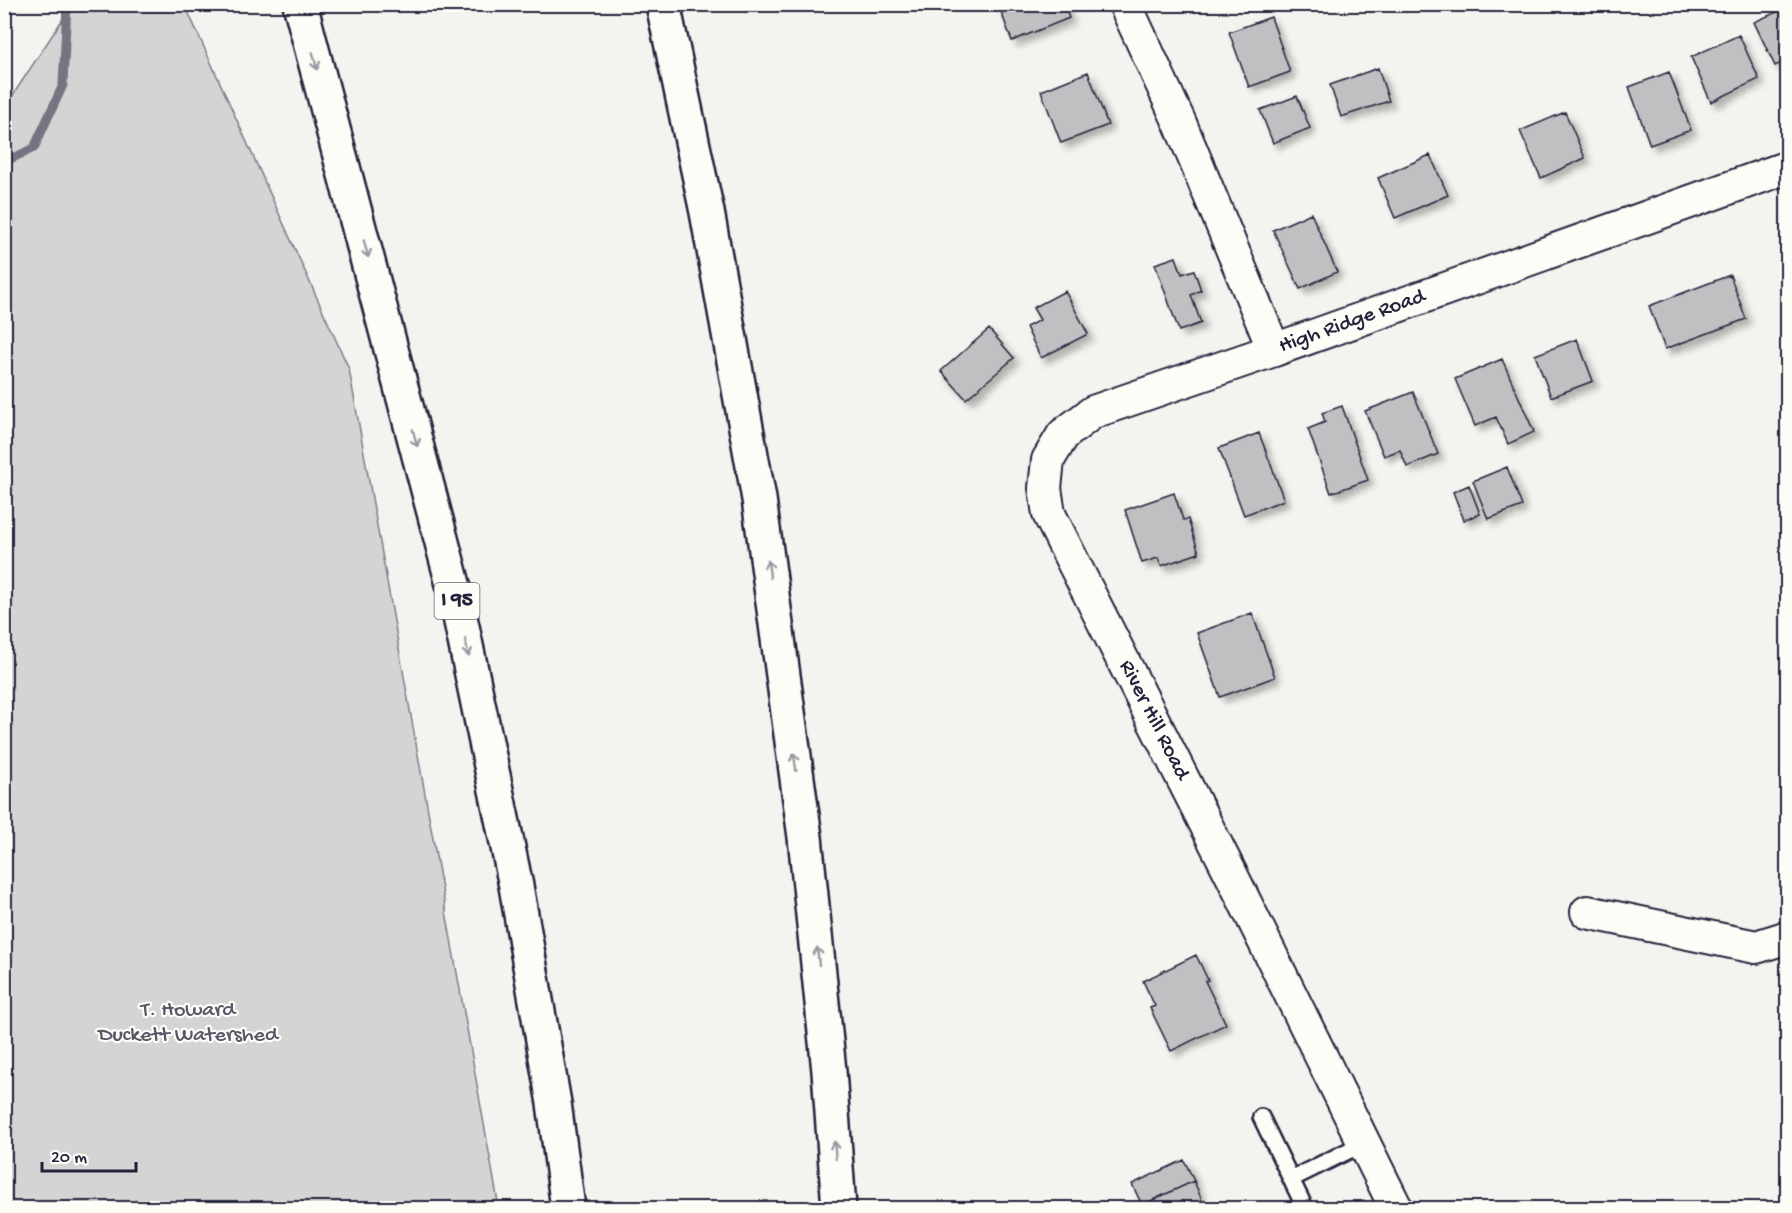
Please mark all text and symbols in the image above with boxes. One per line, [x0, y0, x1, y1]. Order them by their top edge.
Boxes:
one-way arrow [309, 51, 321, 70]
one-way arrow [360, 239, 372, 258]
street label: High Ridge Road [1276, 283, 1431, 360]
one-way arrow [410, 428, 422, 447]
one-way arrow [763, 560, 774, 579]
road number: I 95 [434, 583, 480, 619]
one-way arrow [462, 637, 473, 657]
street label: River Hill Road [1112, 656, 1195, 786]
one-way arrow [790, 753, 801, 773]
one-way arrow [812, 947, 823, 966]
park label: T. Howard Duckett Watershed [96, 998, 280, 1049]
scale bar [42, 1135, 136, 1173]
one-way arrow [829, 1141, 840, 1161]
text: 20 m [51, 1148, 87, 1169]

